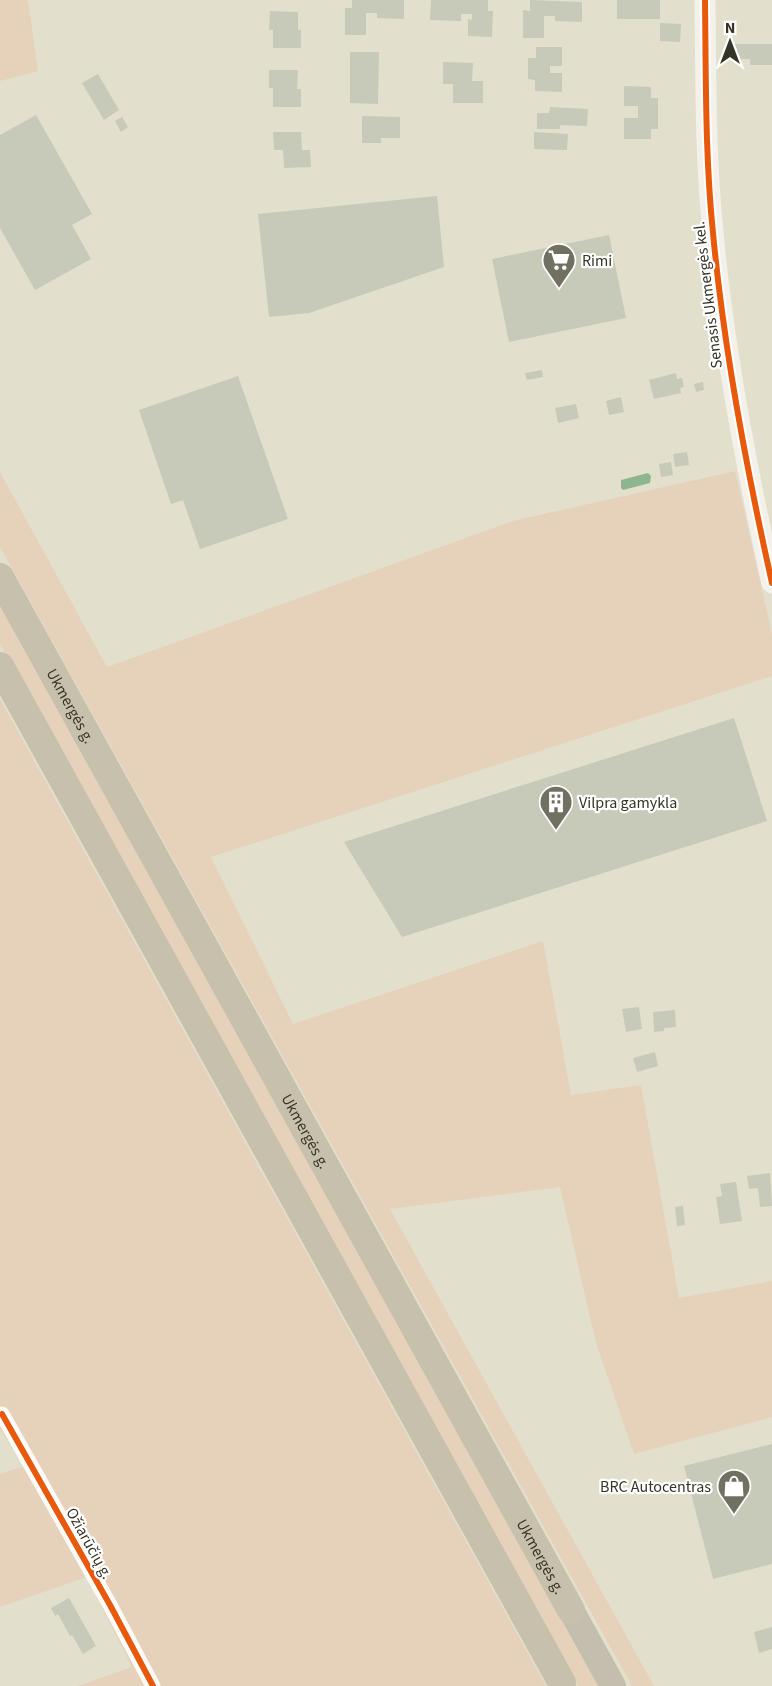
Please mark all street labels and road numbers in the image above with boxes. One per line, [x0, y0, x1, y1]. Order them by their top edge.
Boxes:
street label: Senasis Ukmergės kel. [688, 220, 728, 370]
street label: Ukmergės g. [41, 665, 100, 748]
street label: Ukmergės g. [276, 1090, 335, 1173]
street label: Ožiarūčių g. [60, 1504, 118, 1583]
street label: Ukmergės g. [511, 1515, 570, 1598]

